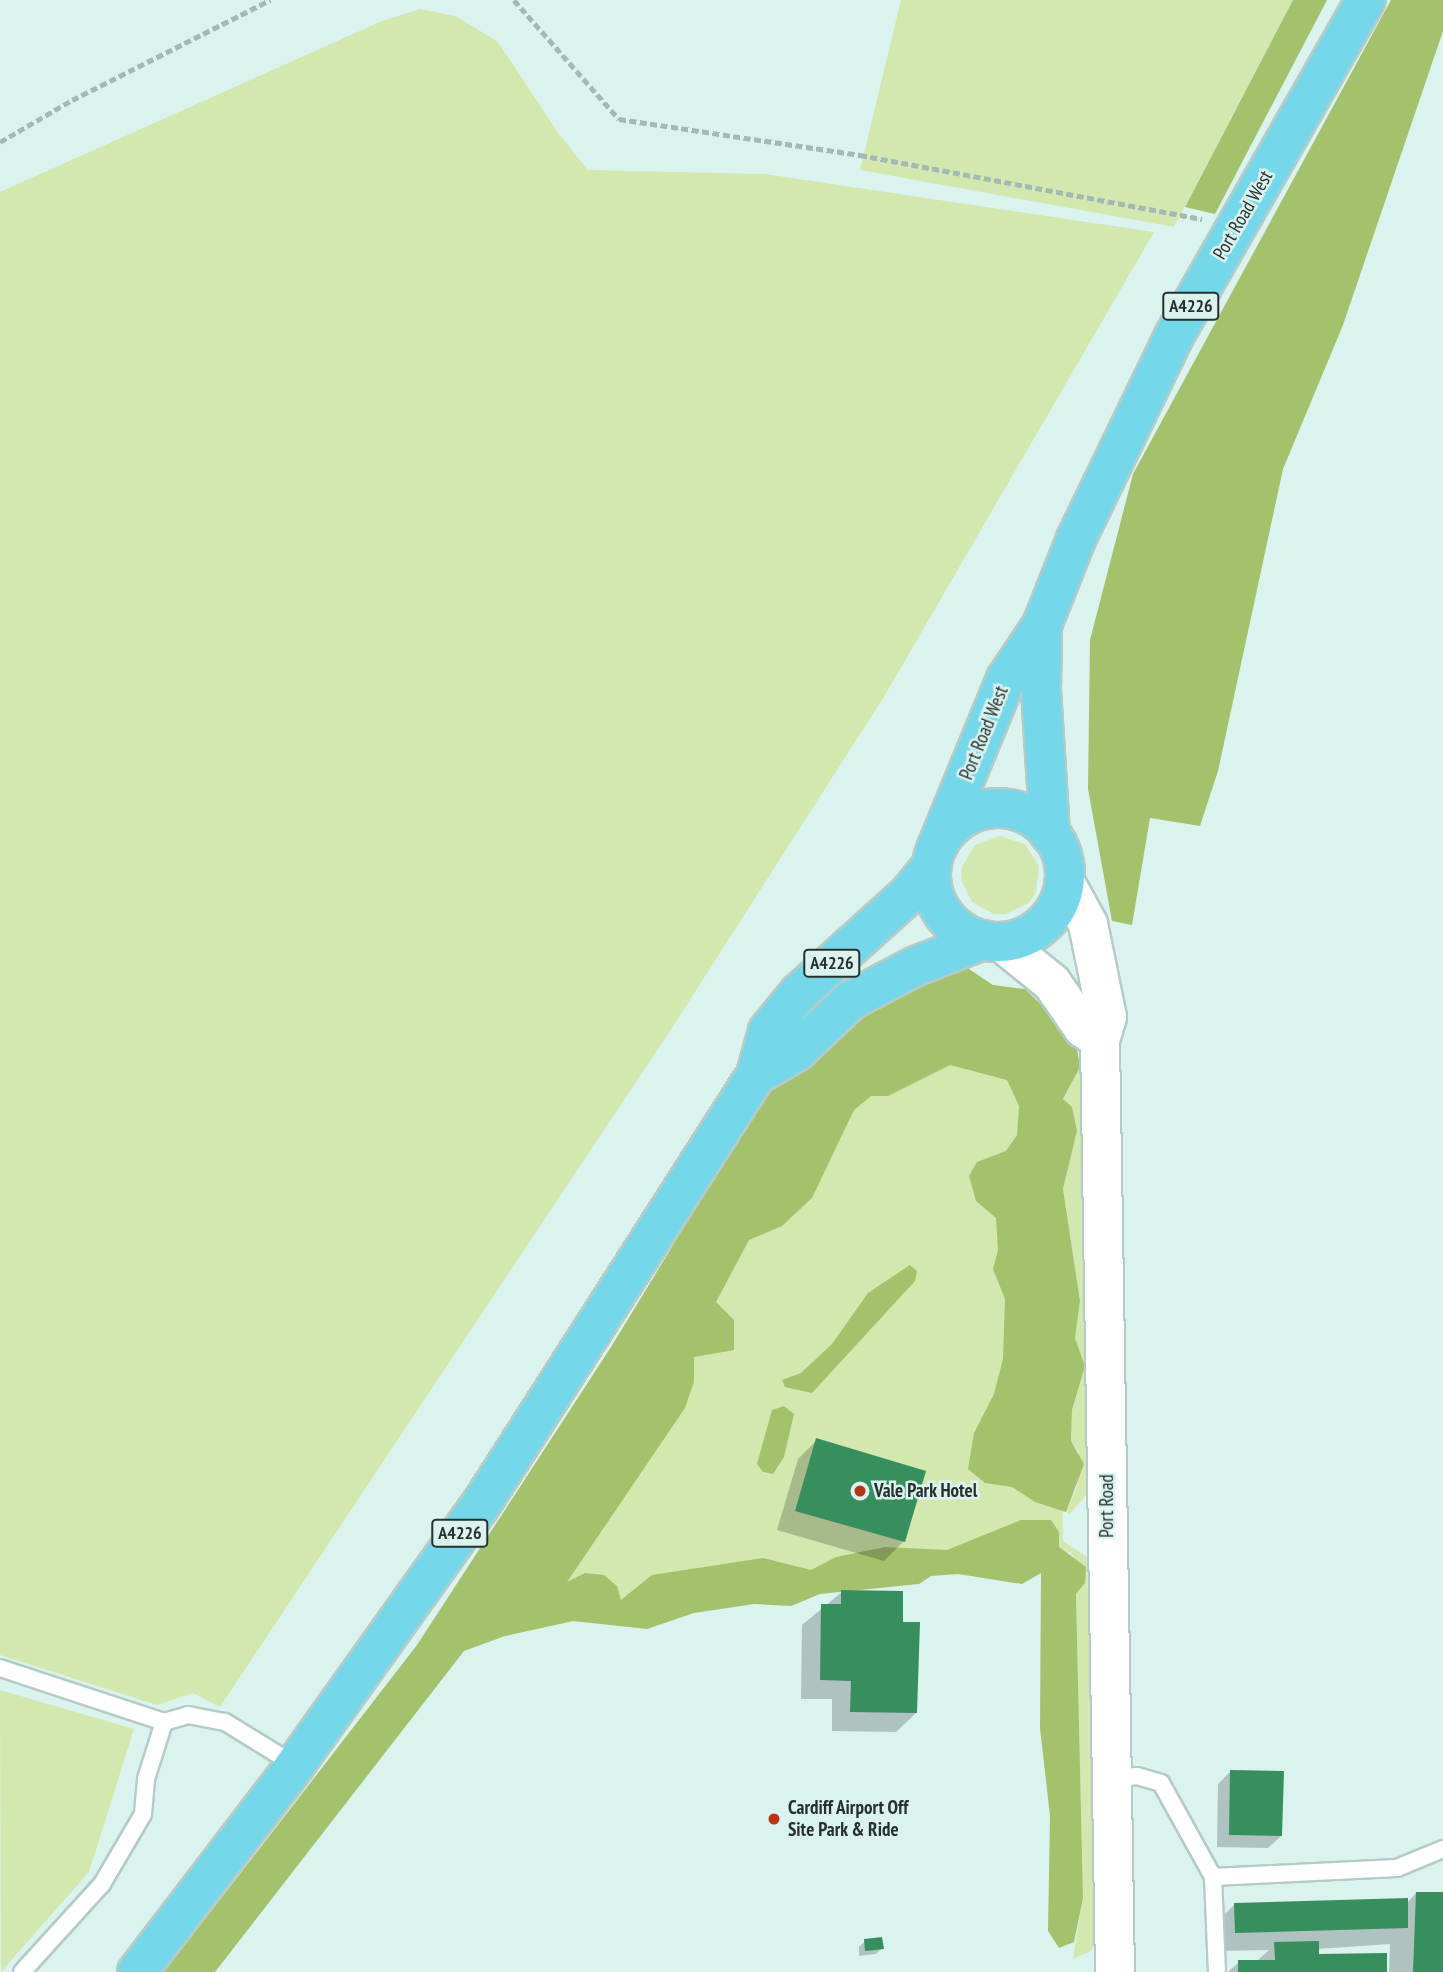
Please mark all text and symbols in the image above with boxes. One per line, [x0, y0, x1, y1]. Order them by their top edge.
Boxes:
street label: Port Road West [1208, 166, 1278, 264]
road number: A4226 [1161, 292, 1221, 320]
street label: Port Road West [955, 683, 1013, 783]
road number: A4226 [802, 948, 862, 978]
street label: Port Road [1096, 1474, 1118, 1538]
place label: Vale Park Hotel [874, 1480, 978, 1502]
marker: Vale Park Hotel [852, 1483, 868, 1499]
road number: A4226 [430, 1518, 490, 1548]
place label: Cardiff Airport Off Site Park & Ride [788, 1797, 909, 1841]
marker: Cardiff Airport Off Site Park & Ride [766, 1811, 782, 1827]

